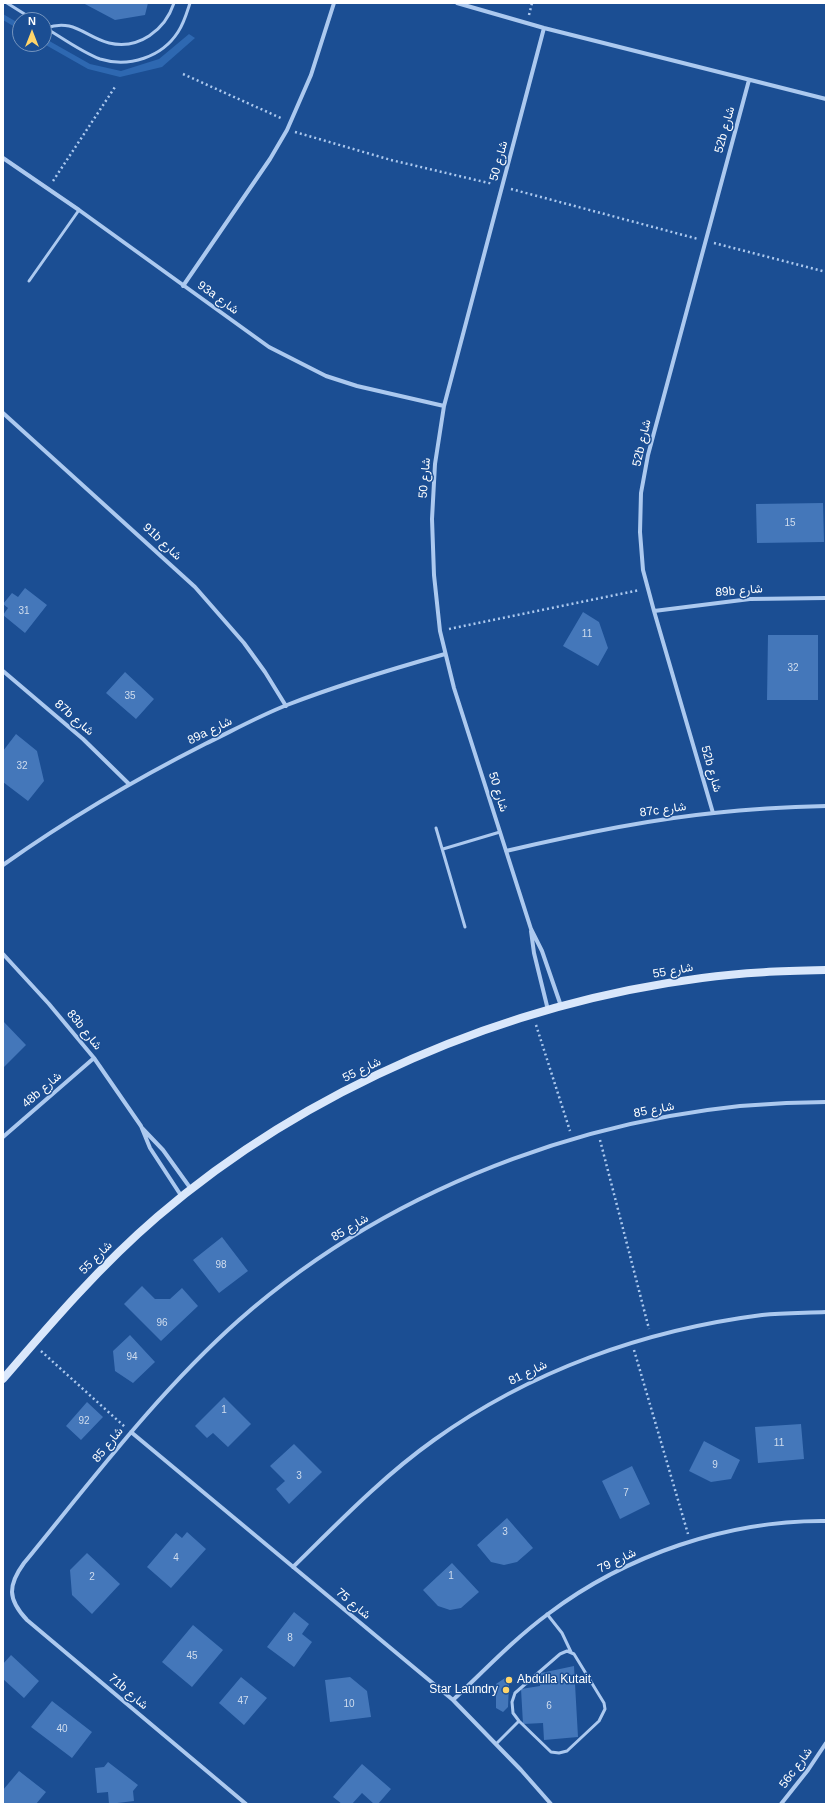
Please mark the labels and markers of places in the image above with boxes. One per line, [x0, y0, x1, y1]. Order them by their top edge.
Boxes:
place label: Abdulla Kutait [517, 1673, 591, 1687]
marker: Abdulla Kutait [504, 1675, 514, 1685]
place label: Star Laundry [429, 1683, 498, 1697]
marker: Star Laundry [501, 1685, 511, 1695]

